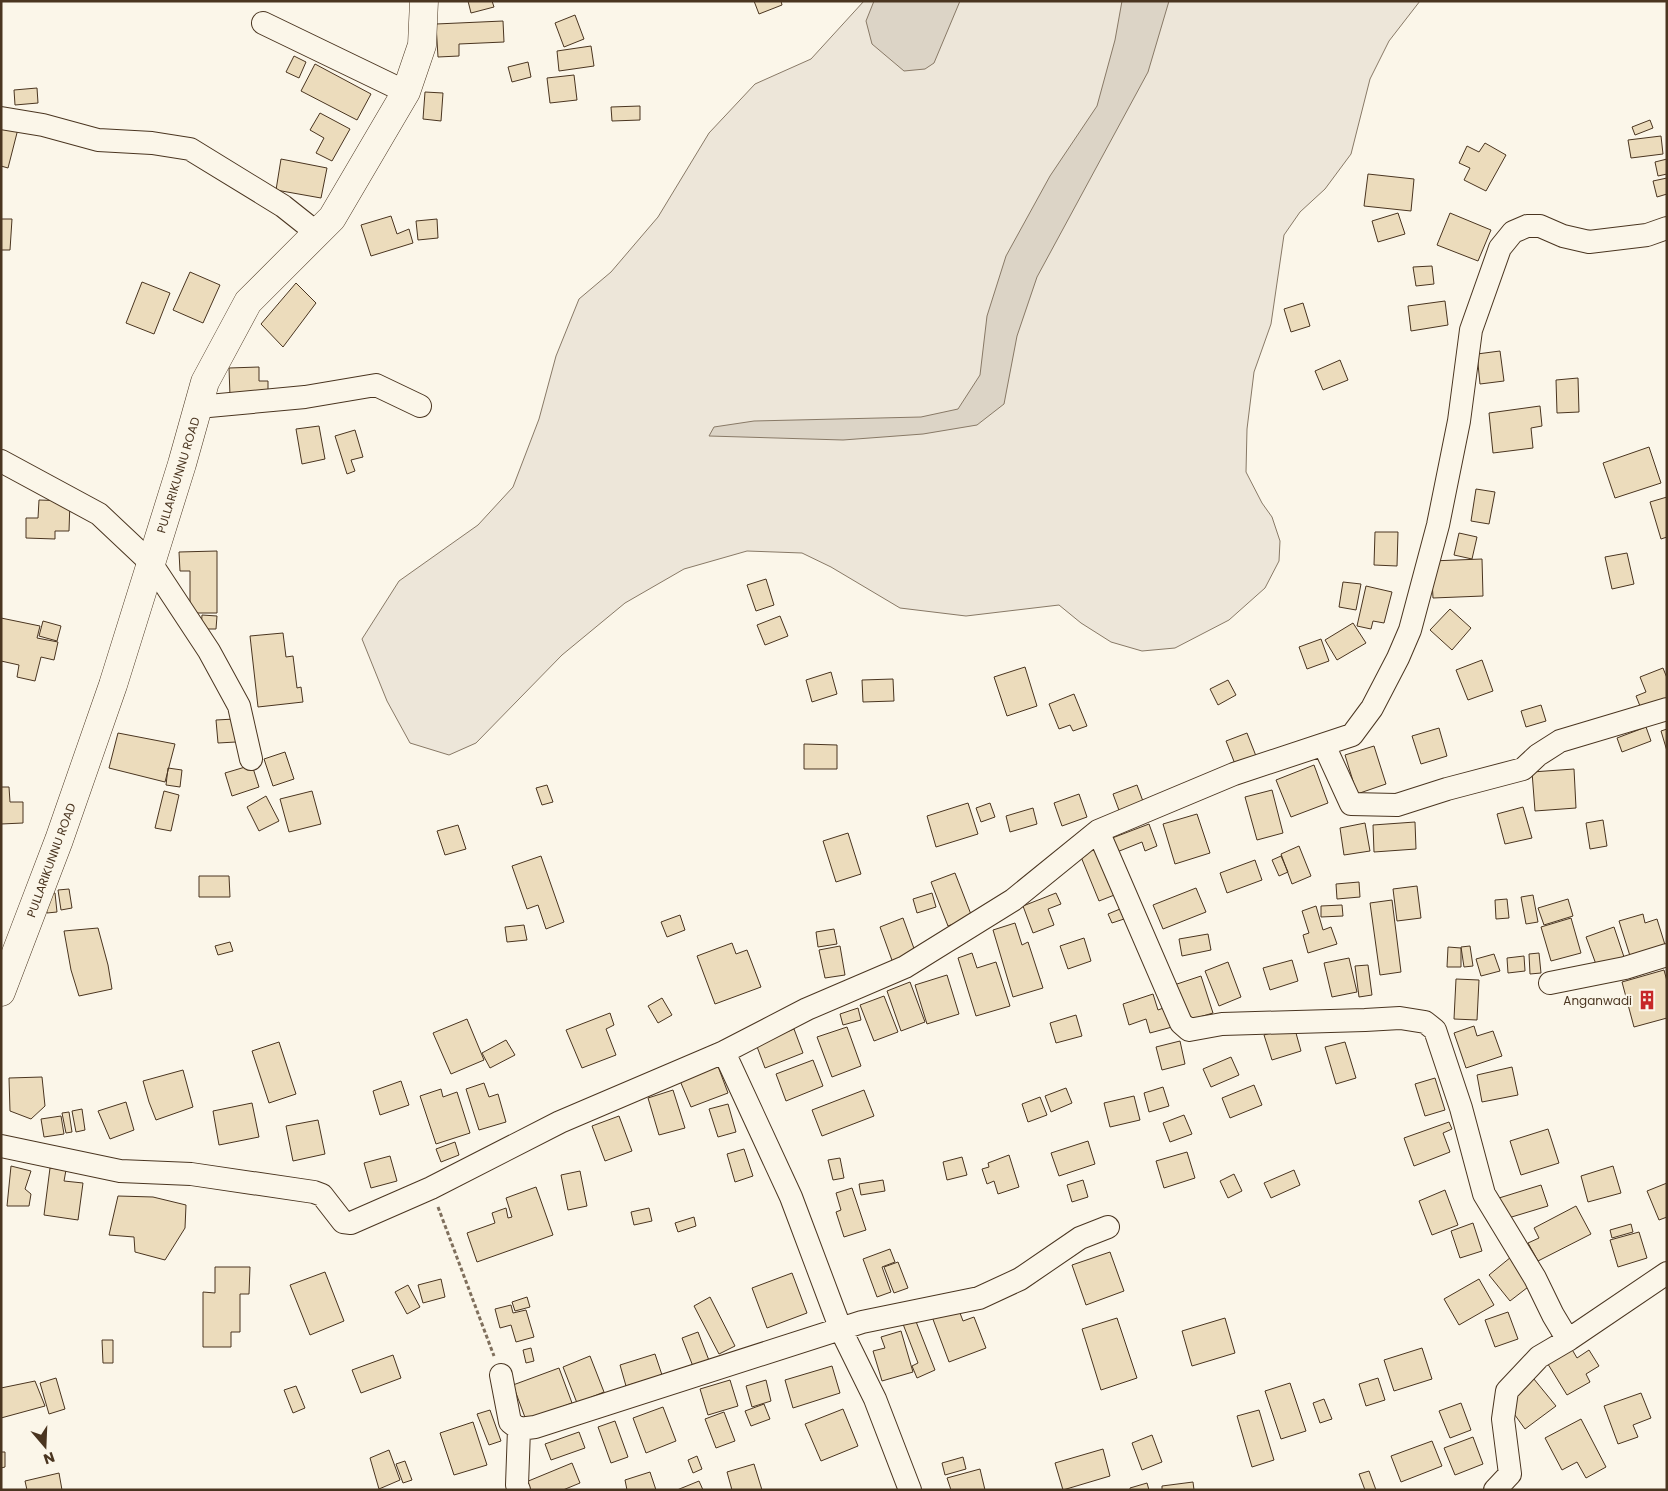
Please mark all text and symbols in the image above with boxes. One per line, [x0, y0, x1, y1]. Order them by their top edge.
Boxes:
street label: PULLARIKUNNU ROAD [152, 415, 204, 535]
street label: PULLARIKUNNU ROAD [22, 800, 80, 920]
building icon: Anganwadi [1636, 989, 1658, 1011]
place label: Anganwadi [1563, 992, 1632, 1009]
north arrow [20, 1421, 70, 1471]
text: N [41, 1447, 57, 1469]

